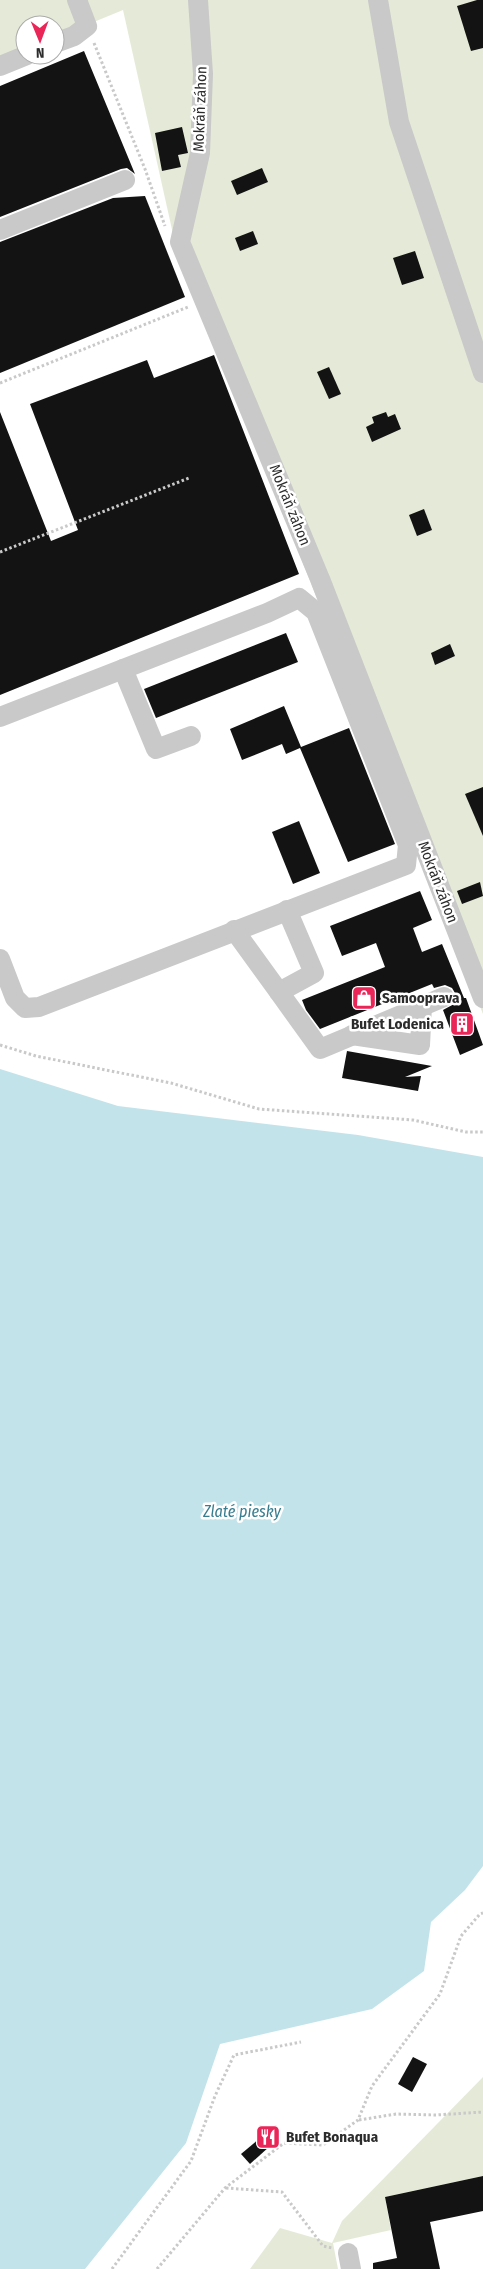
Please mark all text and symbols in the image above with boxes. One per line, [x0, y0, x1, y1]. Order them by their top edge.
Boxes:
north arrow [15, 15, 65, 65]
text: N [36, 44, 45, 61]
street label: Mokráň záhon [190, 66, 210, 152]
street label: Mokráň záhon [266, 462, 314, 548]
street label: Mokráň záhon [414, 839, 462, 925]
shop icon: Samooprava [351, 985, 377, 1011]
place label: Samooprava [382, 989, 460, 1007]
building icon: Bufet Lodenica [449, 1011, 475, 1037]
place label: Bufet Lodenica [351, 1015, 445, 1033]
water label: Zlaté piesky [202, 1502, 282, 1521]
restaurant icon: Bufet Bonaqua [255, 2124, 281, 2150]
place label: Bufet Bonaqua [286, 2128, 379, 2146]

